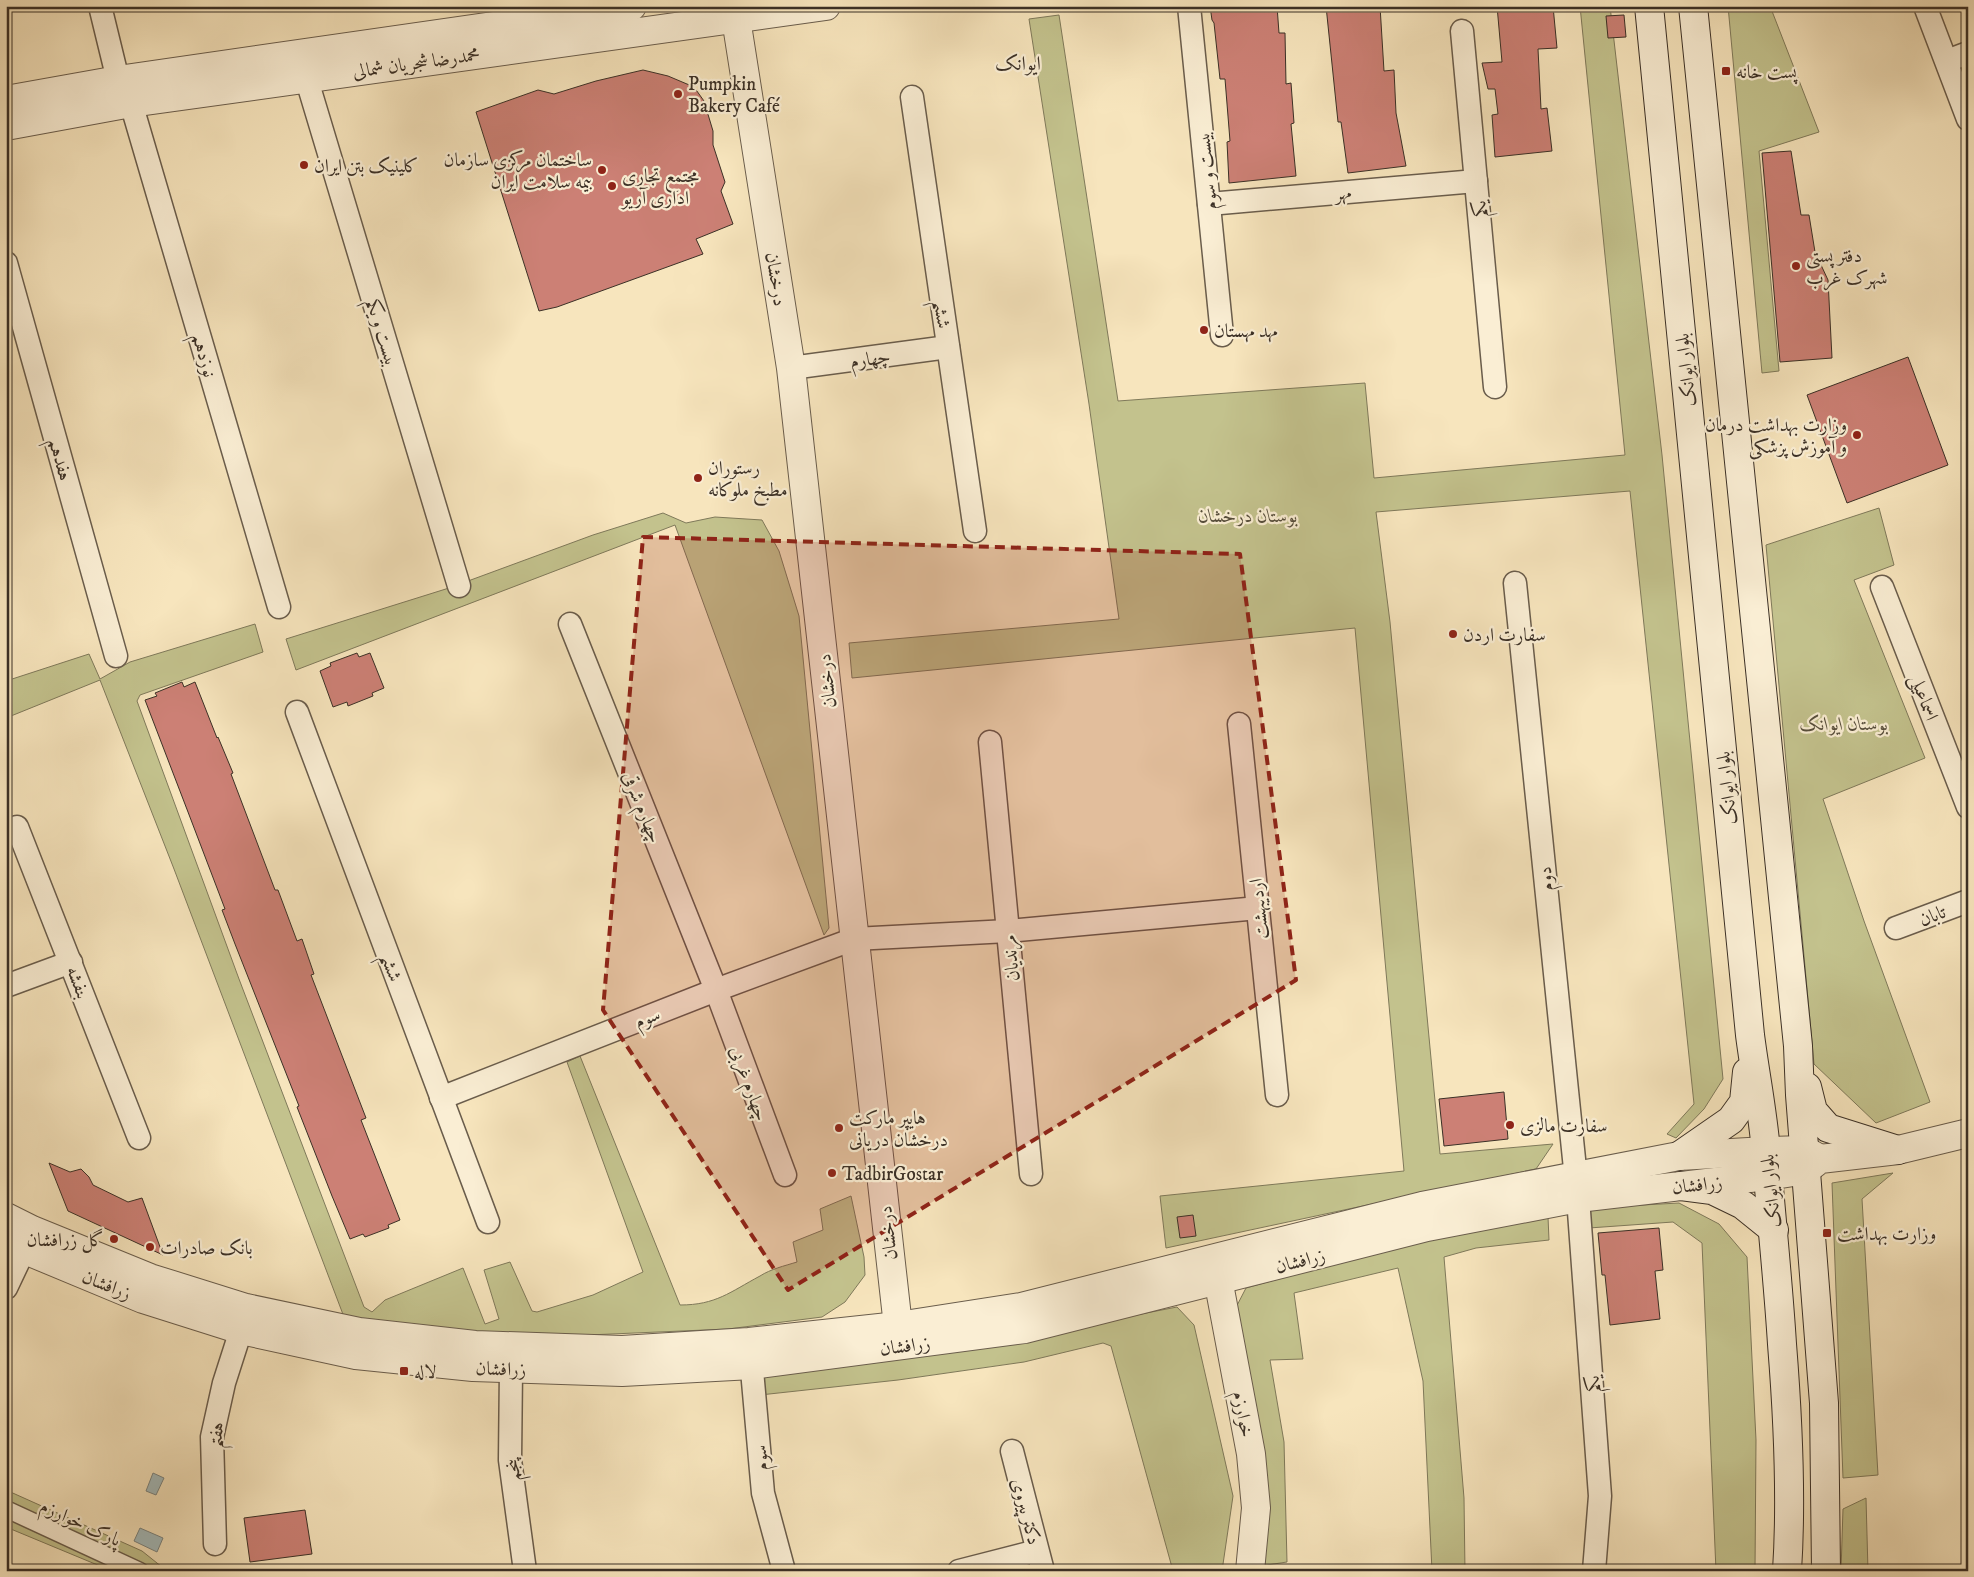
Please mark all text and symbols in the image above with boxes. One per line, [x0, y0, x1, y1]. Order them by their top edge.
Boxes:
street label: محمدرضا شجریان شمالی [351, 43, 482, 84]
district label: ایوانک [995, 52, 1041, 77]
place label: پست خانه [1736, 61, 1799, 85]
marker: پست خانه [1720, 65, 1732, 77]
place label: Pumpkin Bakery Café [688, 73, 780, 118]
marker: Pumpkin Bakery Café [672, 88, 684, 100]
street label: بیست و سوم [1192, 130, 1227, 211]
place label: ساختمان مرکزی سازمان بیمه سلامت ایران [444, 149, 592, 194]
place label: کلینیک بتن ایران [314, 155, 419, 178]
marker: کلینیک بتن ایران [298, 159, 310, 171]
marker: ساختمان مرکزی سازمان بیمه سلامت ایران [596, 164, 608, 176]
place label: مجتمع تجاری اداری آريو [620, 165, 700, 210]
marker: مجتمع تجاری اداری آريو [606, 180, 618, 192]
street label: مهر [1332, 181, 1352, 206]
street label: یکم [1468, 198, 1498, 218]
place label: دفتر پستی شهرک غرب [1806, 245, 1888, 291]
street label: درخشان [760, 250, 791, 308]
marker: دفتر پستی شهرک غرب [1790, 260, 1802, 272]
street label: بیست و یکم [356, 296, 403, 370]
street label: ششم [921, 298, 955, 331]
place label: مهد مهستان [1214, 320, 1278, 343]
marker: مهد مهستان [1198, 324, 1210, 336]
street label: نوزدهم [181, 331, 221, 382]
street label: بلوار ایوانک [1671, 332, 1702, 408]
street label: چهارم [849, 345, 892, 378]
place label: وزارت بهداشت درمان و آموزش پزشکی [1705, 414, 1847, 460]
marker: وزارت بهداشت درمان و آموزش پزشکی [1851, 429, 1863, 441]
street label: هفدهم [37, 435, 77, 485]
place label: رستوران مطبخ ملوکانه [708, 457, 788, 507]
marker: رستوران مطبخ ملوکانه [692, 472, 704, 484]
park label: بوستان درخشان [1198, 505, 1298, 528]
place label: سفارت اردن [1463, 624, 1546, 647]
marker: سفارت اردن [1447, 628, 1459, 640]
street label: درخشان [813, 652, 842, 709]
street label: اسماعیلی [1902, 671, 1943, 725]
park label: بوستان ایوانک [1800, 713, 1889, 736]
street label: بلوار ایوانک [1712, 750, 1743, 826]
street label: چهارم شرقی [613, 768, 666, 848]
street label: دوم [1534, 865, 1563, 892]
street label: اردیبهشت [1245, 877, 1274, 940]
street label: تابان [1916, 901, 1950, 932]
street label: مرنديان [998, 933, 1026, 982]
street label: ششم [368, 950, 406, 987]
street label: بنفشه [61, 963, 94, 1002]
street label: سوم [631, 1003, 665, 1038]
street label: چهارم غربی [721, 1043, 773, 1126]
place label: هایپر مارکت درخشان دریانی [849, 1107, 948, 1152]
place label: سفارت مالزی [1520, 1115, 1607, 1138]
marker: سفارت مالزی [1504, 1119, 1516, 1131]
marker: هایپر مارکت درخشان دریانی [833, 1122, 845, 1134]
street label: بلوار ایوانک [1756, 1153, 1787, 1229]
place label: TadbirGostar [842, 1163, 943, 1186]
marker: TadbirGostar [826, 1167, 838, 1179]
street label: زرافشان [1671, 1171, 1724, 1200]
street label: درخشان [874, 1204, 903, 1261]
place label: وزارت بهداشت [1837, 1223, 1936, 1246]
marker: وزارت بهداشت [1821, 1227, 1833, 1239]
place label: گل زرافشان [26, 1228, 104, 1253]
marker: گل زرافشان [108, 1233, 120, 1245]
place label: بانک صادرات [160, 1237, 253, 1260]
marker: بانک صادرات [144, 1241, 156, 1253]
street label: زرافشان [1273, 1244, 1328, 1279]
street label: زرافشان [79, 1265, 134, 1306]
street label: زرافشان [879, 1332, 932, 1361]
street label: زرافشان [475, 1357, 527, 1382]
place label: لاله [414, 1361, 437, 1384]
marker: لاله [398, 1365, 410, 1377]
street label: یکم [1581, 1373, 1611, 1393]
street label: خوارزم [1223, 1389, 1258, 1440]
street label: هفتم [204, 1421, 236, 1450]
street label: سوم [749, 1444, 778, 1472]
street label: پنجم [501, 1455, 532, 1482]
street label: دکتر پیروی [1005, 1476, 1045, 1547]
street label: پارک خوارزم [35, 1495, 126, 1556]

